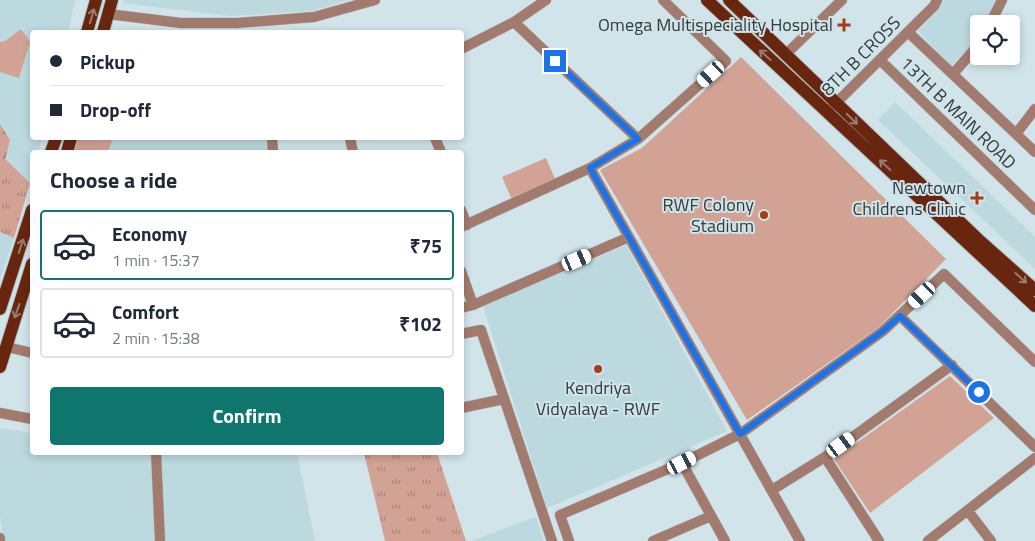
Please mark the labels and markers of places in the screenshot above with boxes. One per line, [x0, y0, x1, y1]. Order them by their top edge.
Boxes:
place label: Omega Multispeciality Hospital [598, 11, 833, 38]
marker: Omega Multispeciality Hospital [837, 18, 851, 32]
place label: Newtown Childrens Clinic [852, 174, 966, 222]
place label: RWF Colony Stadium [663, 191, 754, 239]
marker: Newtown Childrens Clinic [970, 191, 984, 205]
marker: RWF Colony Stadium [758, 209, 770, 221]
marker: Kendriya Vidyalaya - RWF [592, 363, 604, 375]
place label: Kendriya Vidyalaya - RWF [536, 374, 660, 422]

